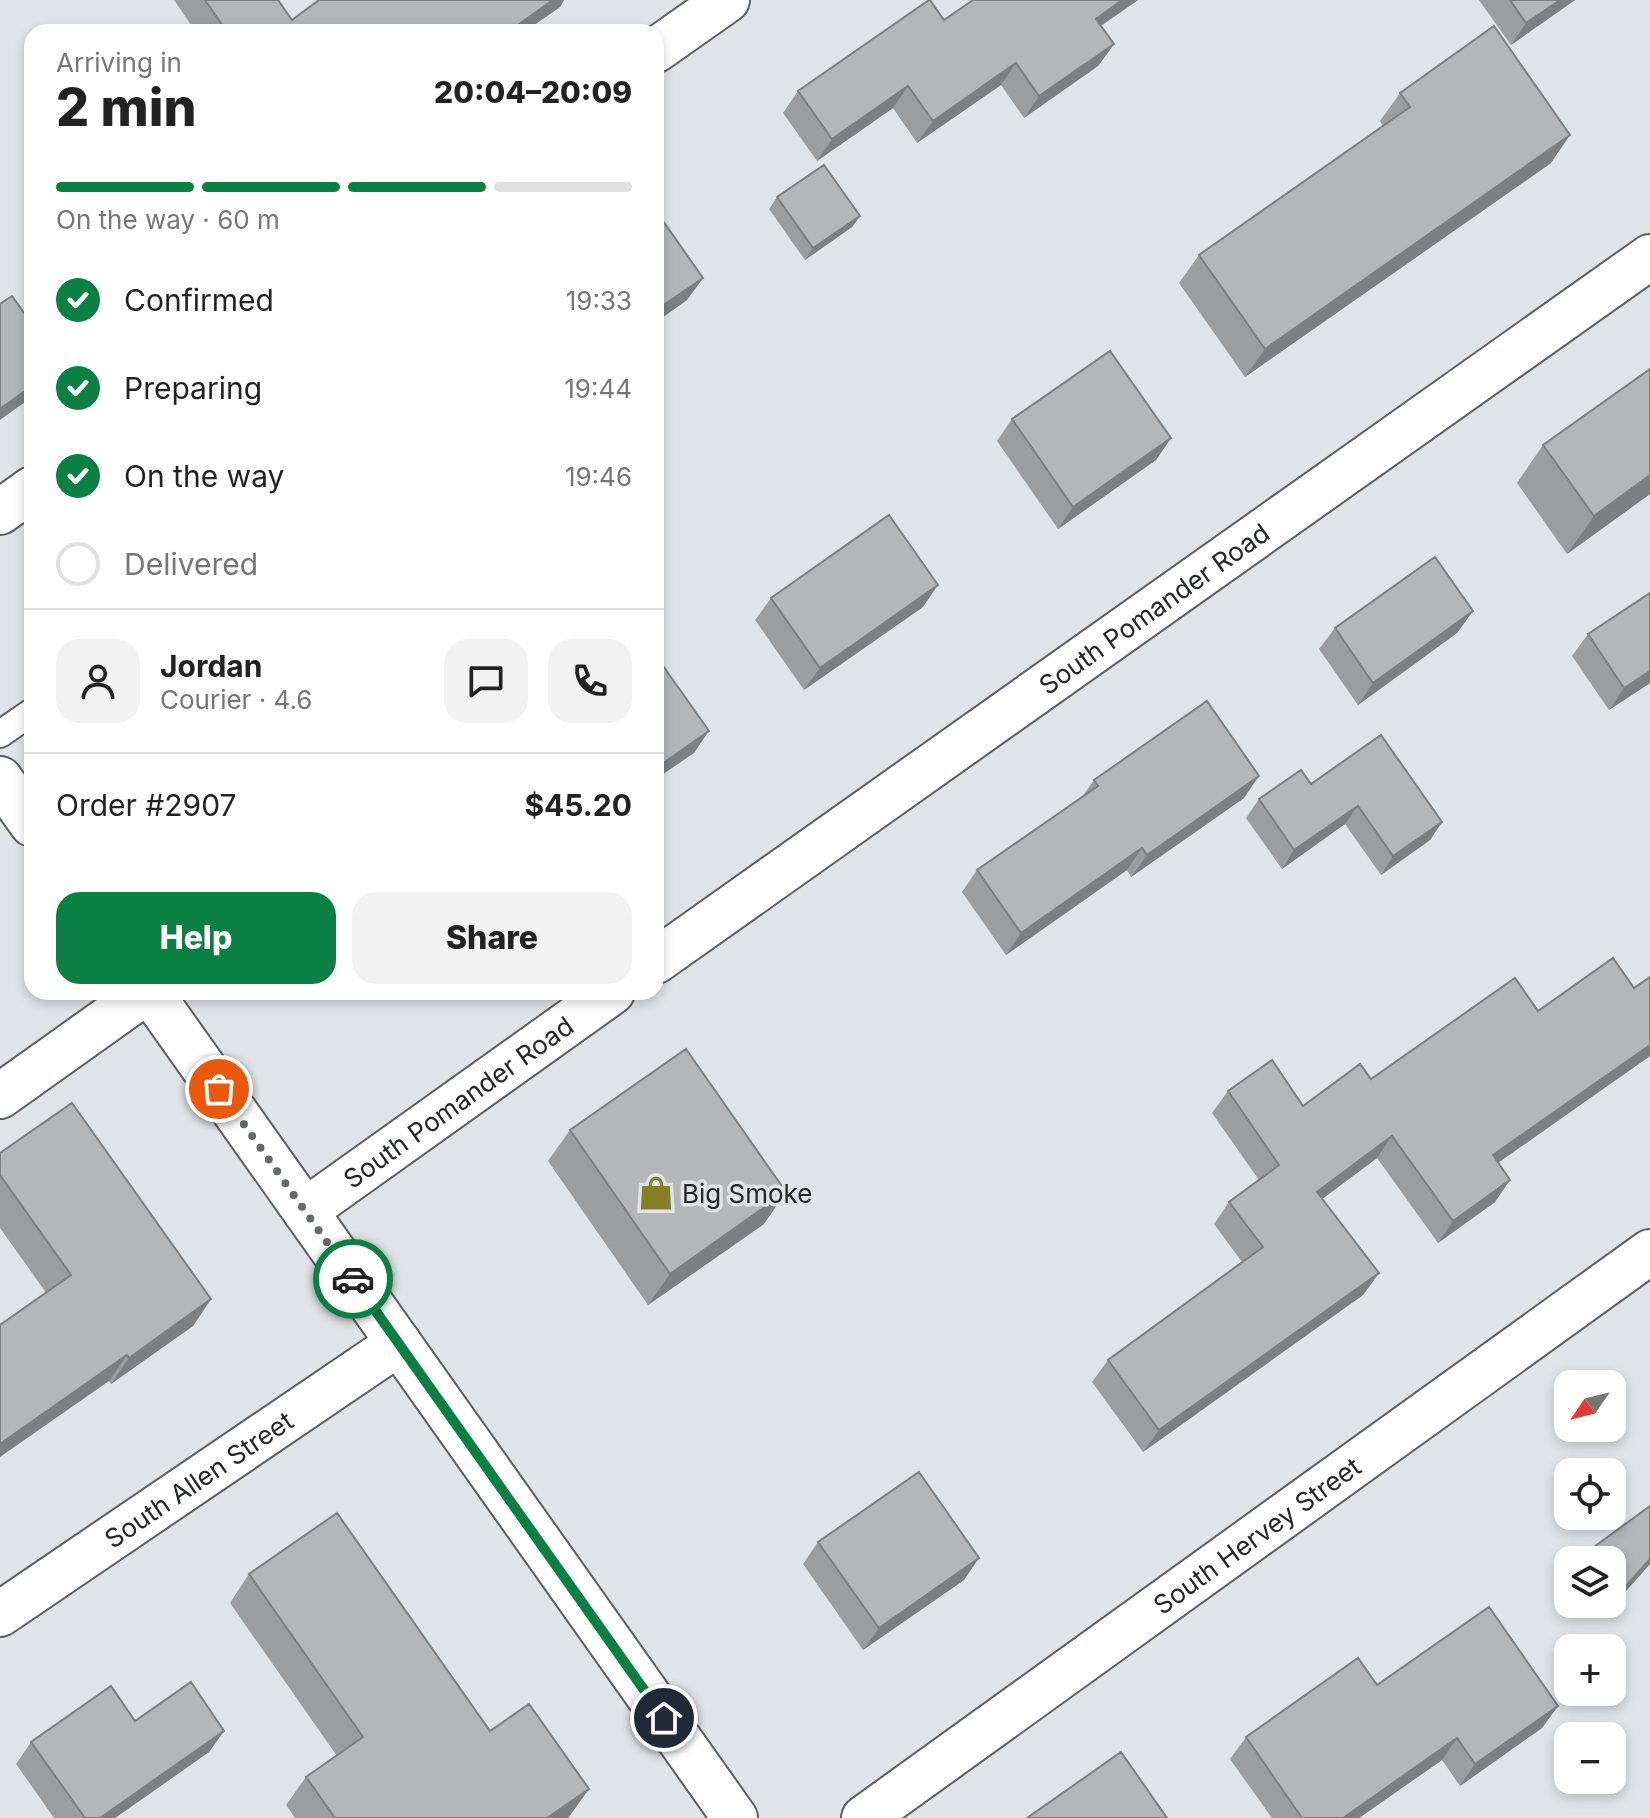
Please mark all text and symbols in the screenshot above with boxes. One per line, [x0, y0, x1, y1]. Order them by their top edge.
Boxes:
text: Arriving in [56, 47, 182, 78]
text: 20:04–20:09 [434, 74, 632, 110]
text: 2 min [56, 76, 197, 139]
text: On the way · 60 m [56, 204, 280, 235]
icon: check [56, 278, 100, 322]
text: Confirmed [124, 282, 274, 318]
text: 19:33 [566, 285, 632, 316]
icon: check [56, 366, 100, 410]
text: Preparing [124, 370, 262, 406]
text: 19:44 [564, 373, 632, 404]
icon: check [56, 454, 100, 498]
text: On the way [124, 458, 284, 494]
text: 19:46 [565, 461, 632, 492]
street label: South Pomander Road [1033, 516, 1275, 700]
text: Delivered [124, 546, 258, 582]
button: person [56, 639, 140, 723]
button: chat [444, 639, 528, 723]
button: phone [548, 639, 632, 723]
text: Jordan [160, 648, 262, 684]
text: Courier · 4.6 [160, 684, 312, 715]
text: Order #2907 [56, 787, 237, 823]
text: $45.20 [524, 787, 632, 823]
button: Help [56, 892, 336, 984]
button: Share [352, 892, 632, 984]
street label: South Pomander Road [337, 1009, 579, 1194]
pin [185, 1055, 253, 1123]
icon: bag [197, 1067, 241, 1111]
shop icon: Big Smoke [637, 1174, 675, 1212]
place label: Big Smoke [682, 1178, 812, 1209]
courier [313, 1239, 393, 1319]
icon: car [331, 1257, 375, 1301]
north arrow [1554, 1370, 1626, 1442]
map controls [1554, 1370, 1626, 1794]
street label: South Allen Street [99, 1404, 299, 1554]
street label: South Hervey Street [1147, 1450, 1366, 1620]
button: locate [1554, 1458, 1626, 1530]
button: layers [1554, 1546, 1626, 1618]
button: + [1554, 1634, 1626, 1706]
pin [630, 1684, 698, 1752]
icon: home [642, 1696, 686, 1740]
button: − [1554, 1722, 1626, 1794]

